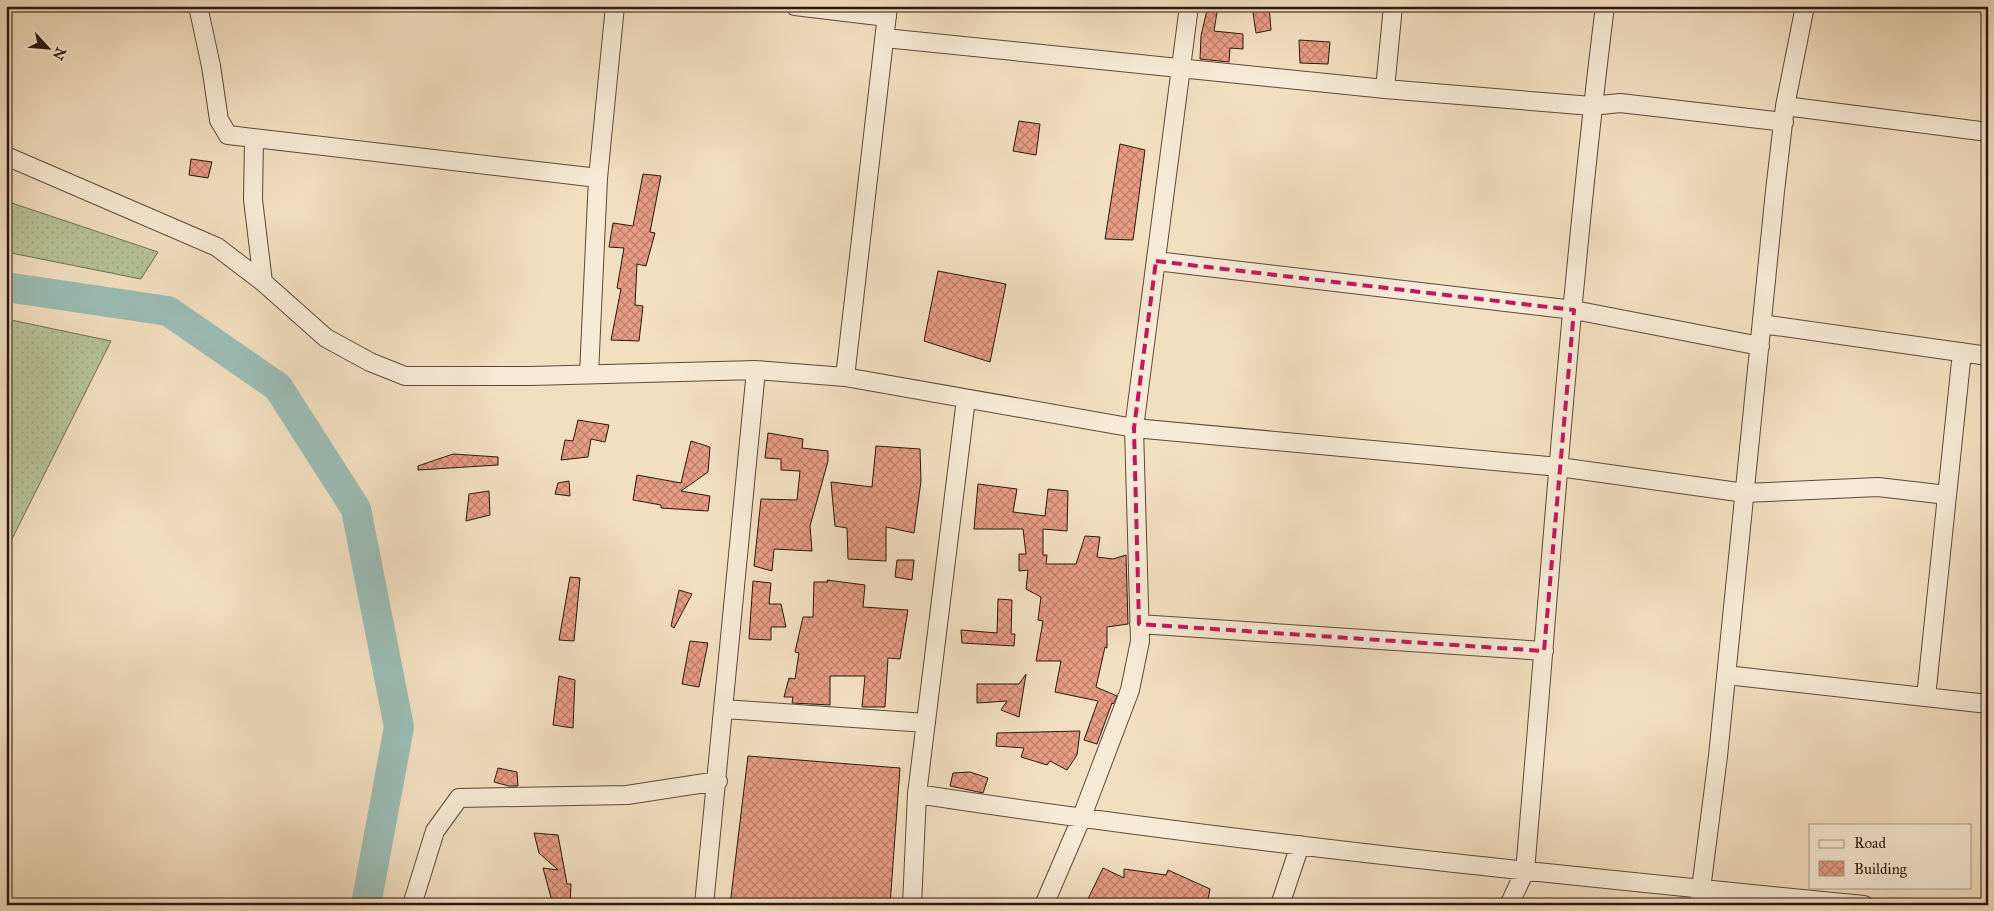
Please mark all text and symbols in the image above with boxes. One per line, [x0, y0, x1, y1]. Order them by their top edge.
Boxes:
north arrow [22, 22, 72, 72]
text: N [49, 44, 69, 63]
legend [1809, 824, 1972, 888]
text: Road [1854, 834, 1886, 852]
text: Building [1854, 860, 1908, 878]

